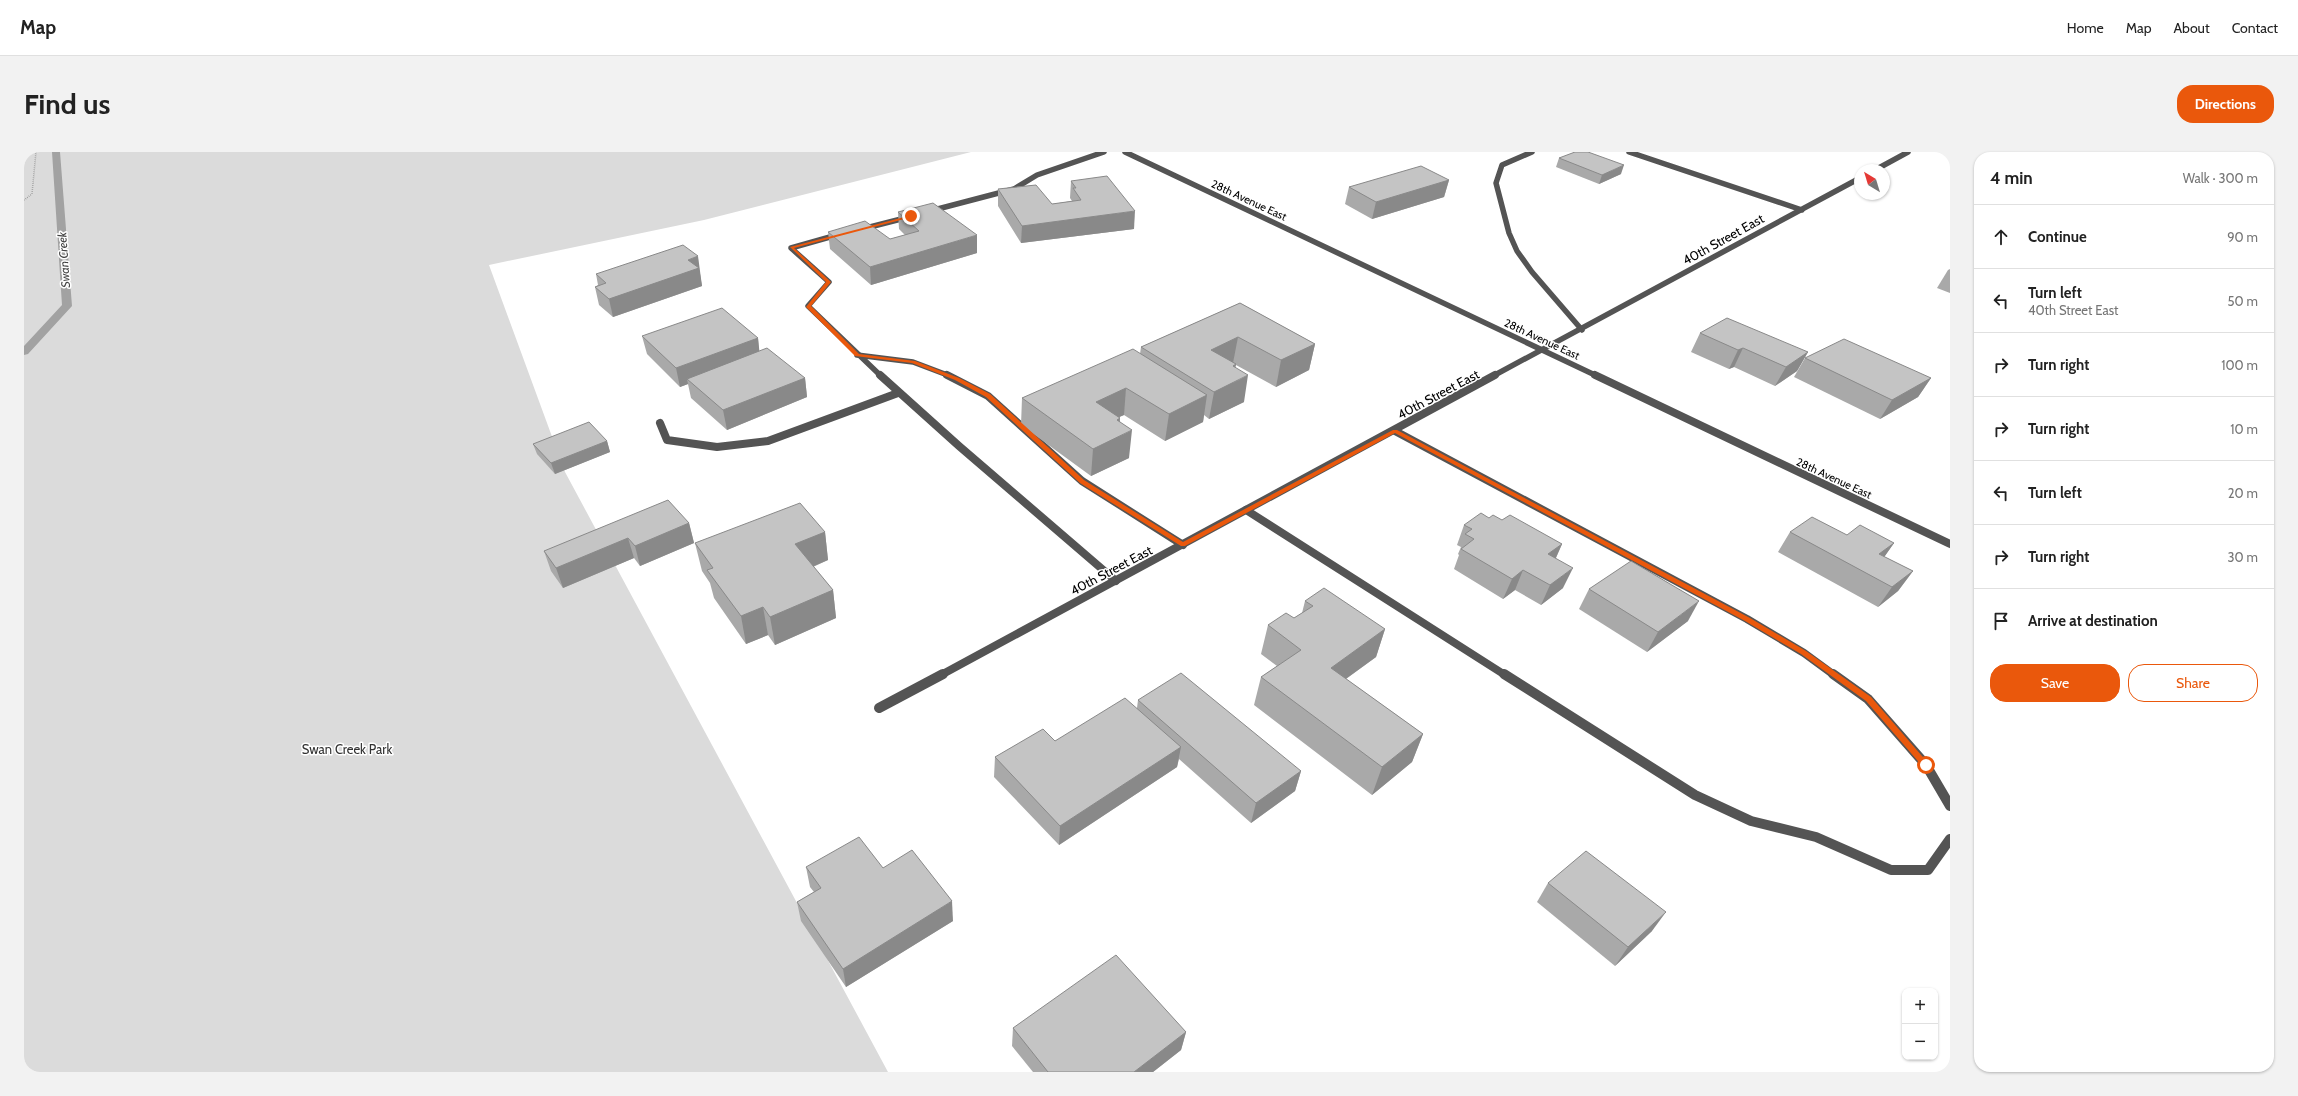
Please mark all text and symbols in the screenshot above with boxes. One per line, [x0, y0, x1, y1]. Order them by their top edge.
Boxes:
text: Map [20, 16, 56, 39]
text: Home [2067, 19, 2104, 37]
text: Map [2126, 19, 2151, 37]
text: About [2173, 19, 2210, 37]
text: Contact [2232, 19, 2278, 37]
button: Directions [2177, 85, 2274, 123]
text: Find us [24, 87, 110, 121]
north arrow [1854, 164, 1890, 200]
text: 4 min [1990, 168, 2033, 188]
text: Walk · 300 m [2183, 170, 2258, 186]
street label: 28th Avenue East [1209, 176, 1289, 224]
route end [902, 207, 920, 225]
street label: 40th Street East [1680, 210, 1767, 268]
icon: ahead [1990, 226, 2012, 248]
text: Continue [2028, 228, 2087, 246]
text: 90 m [2227, 229, 2258, 245]
water label: Swan Creek [54, 231, 73, 288]
text: Turn left [2028, 284, 2082, 302]
icon: left [1990, 290, 2012, 312]
text: 50 m [2228, 293, 2258, 309]
text: 40th Street East [2028, 302, 2118, 318]
street label: 28th Avenue East [1502, 315, 1582, 363]
icon: right [1990, 354, 2012, 376]
text: Turn right [2028, 356, 2089, 374]
text: 100 m [2221, 357, 2258, 373]
street label: 40th Street East [1394, 365, 1482, 422]
icon: right [1990, 418, 2012, 440]
text: Turn right [2028, 420, 2089, 438]
text: 10 m [2230, 421, 2258, 437]
street label: 28th Avenue East [1794, 454, 1874, 502]
icon: left [1990, 482, 2012, 504]
text: Turn left [2028, 484, 2082, 502]
text: 20 m [2228, 485, 2258, 501]
street label: 40th Street East [1067, 541, 1155, 598]
icon: right [1990, 546, 2012, 568]
text: Turn right [2028, 548, 2089, 566]
text: 30 m [2228, 549, 2258, 565]
icon: arrive [1990, 610, 2012, 632]
text: Arrive at destination [2028, 612, 2158, 630]
button: Save [1990, 664, 2120, 702]
button: Share [2128, 664, 2258, 702]
park label: Swan Creek Park [302, 741, 392, 757]
route start [1917, 756, 1935, 774]
map controls [1902, 988, 1938, 1060]
button: + [1902, 988, 1938, 1024]
button: − [1902, 1024, 1938, 1060]

